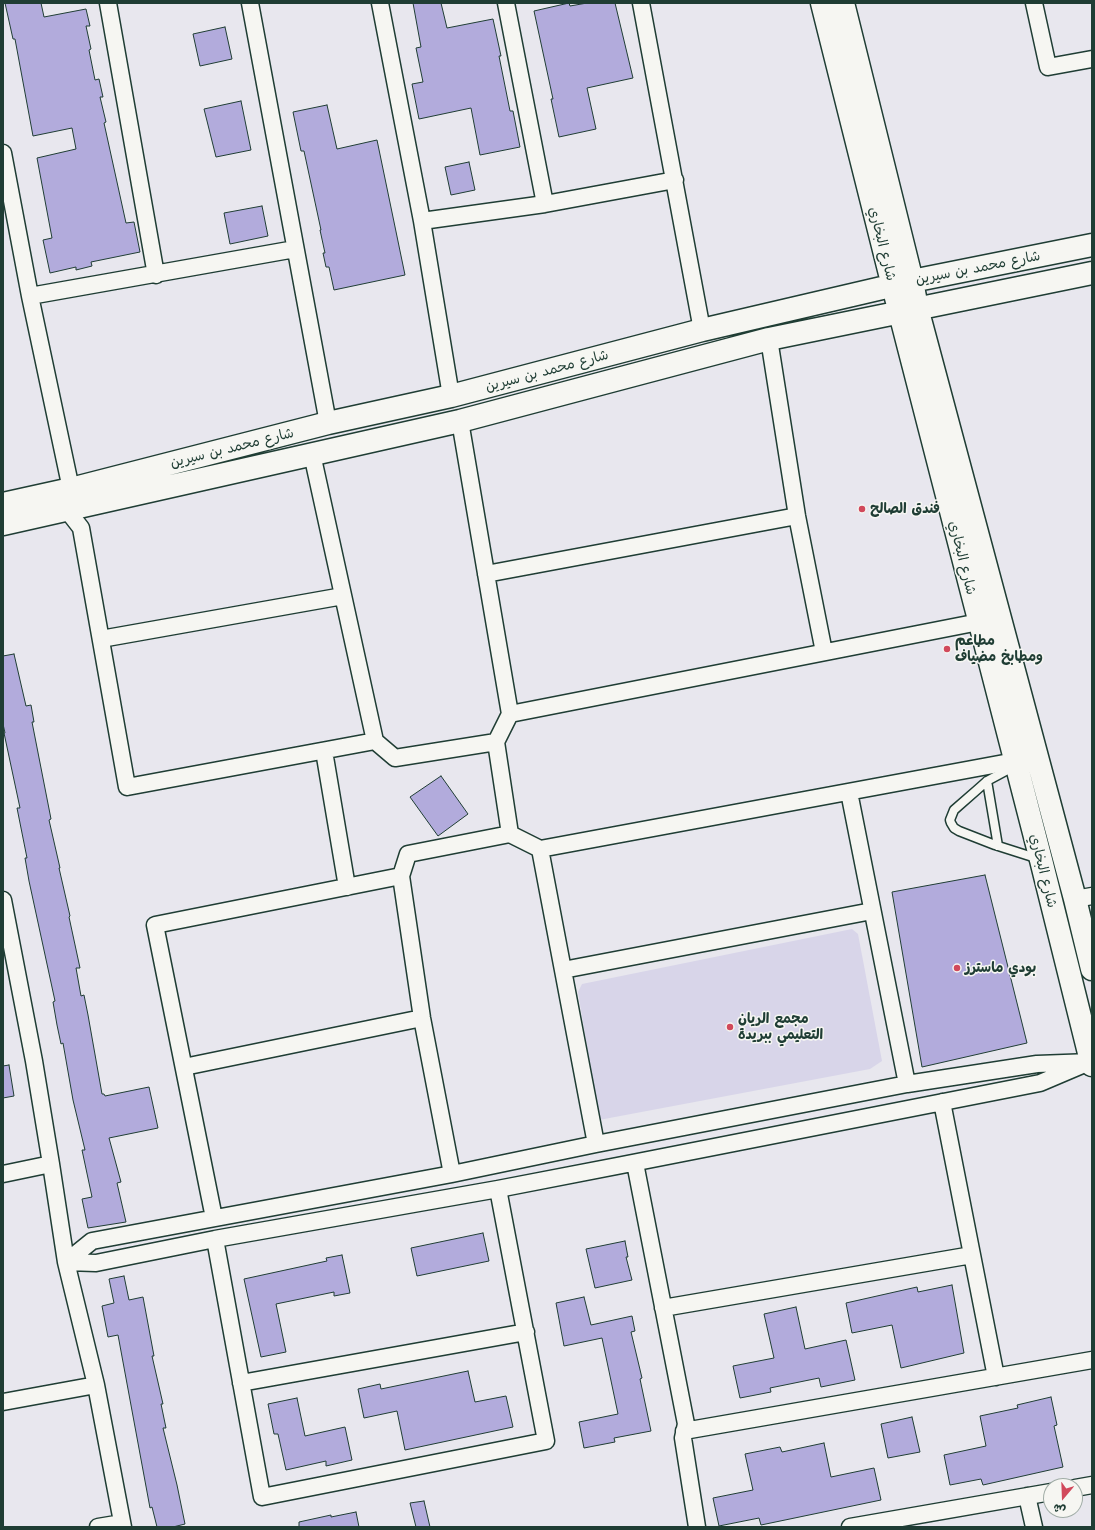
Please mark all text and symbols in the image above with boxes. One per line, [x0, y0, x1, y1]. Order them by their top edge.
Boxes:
street label: شارع البخاري [865, 205, 899, 283]
street label: شارع محمد بن سيرين [914, 248, 1042, 288]
street label: شارع محمد بن سيرين [484, 346, 610, 396]
street label: شارع محمد بن سيرين [169, 425, 295, 471]
place label: فندق الصالح [870, 501, 940, 517]
marker: فندق الصالح [857, 504, 867, 514]
street label: شارع البخاري [945, 519, 979, 597]
place label: مطاعم ومطابخ مضياف [955, 633, 1043, 666]
marker: مطاعم ومطابخ مضياف [942, 644, 952, 654]
street label: شارع البخاري [1026, 832, 1060, 910]
place label: بودي ماسترز [965, 960, 1036, 976]
marker: بودي ماسترز [952, 963, 962, 973]
place label: مجمع الريان التعليمي ببريدة [738, 1011, 823, 1044]
marker: مجمع الريان التعليمي ببريدة [725, 1022, 735, 1032]
north arrow [1043, 1478, 1083, 1518]
text: ش [1051, 1501, 1067, 1517]

